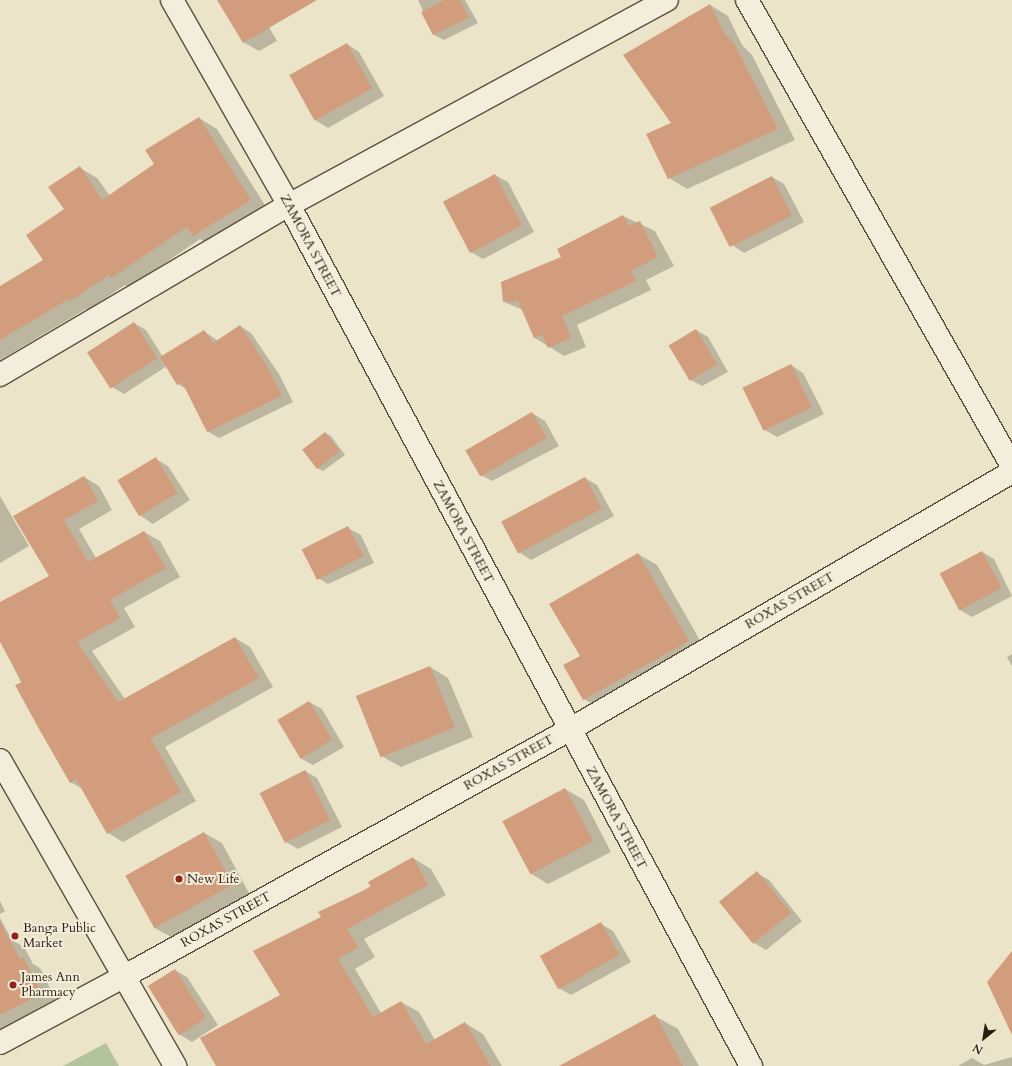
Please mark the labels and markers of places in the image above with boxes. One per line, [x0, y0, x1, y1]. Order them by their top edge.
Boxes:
place label: New Life [187, 871, 239, 887]
marker: New Life [174, 874, 184, 884]
place label: Banga Public Market [23, 921, 96, 952]
marker: Banga Public Market [10, 931, 20, 941]
place label: James Ann Pharmacy [21, 970, 80, 1001]
marker: James Ann Pharmacy [8, 980, 18, 990]

